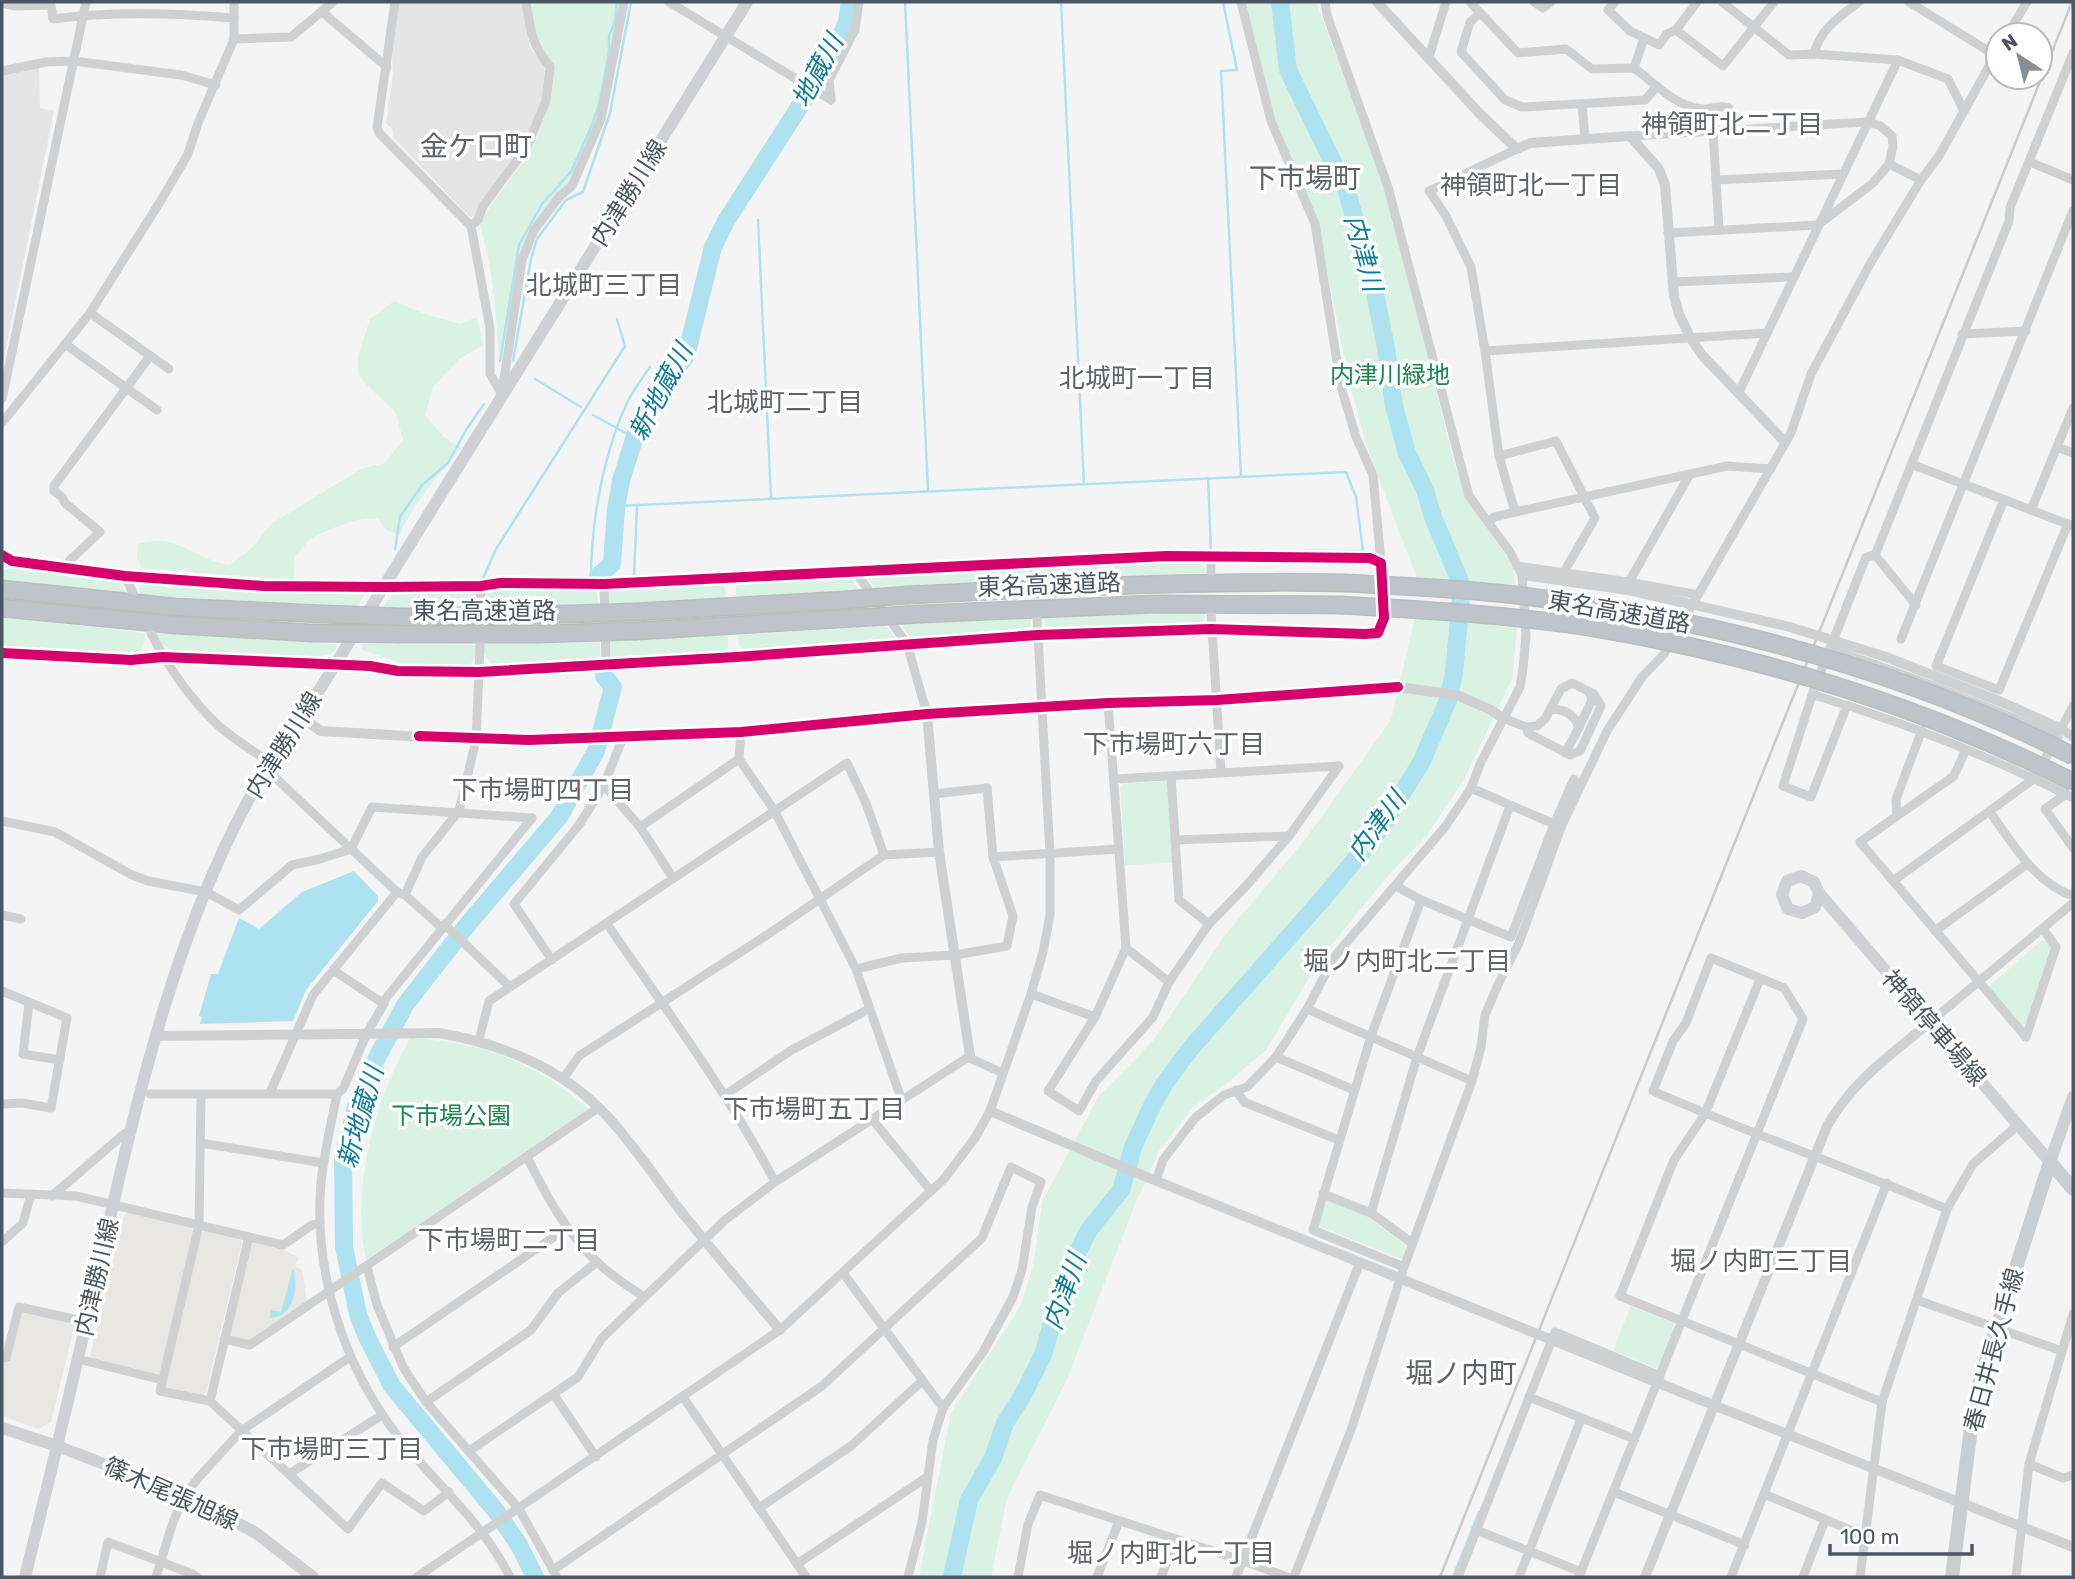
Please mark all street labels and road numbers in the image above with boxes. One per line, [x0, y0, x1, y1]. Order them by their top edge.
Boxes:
street label: 内津勝川線 [585, 135, 673, 251]
street label: 東名高速道路 [977, 568, 1121, 602]
street label: 東名高速道路 [1546, 586, 1692, 638]
street label: 東名高速道路 [412, 597, 556, 625]
street label: 内津勝川線 [240, 687, 328, 803]
street label: 神領停車場線 [1876, 964, 1992, 1092]
street label: 内津勝川線 [70, 1215, 124, 1339]
street label: 春日井長久手線 [1959, 1265, 2029, 1435]
street label: 篠木尾張旭線 [100, 1452, 242, 1536]

